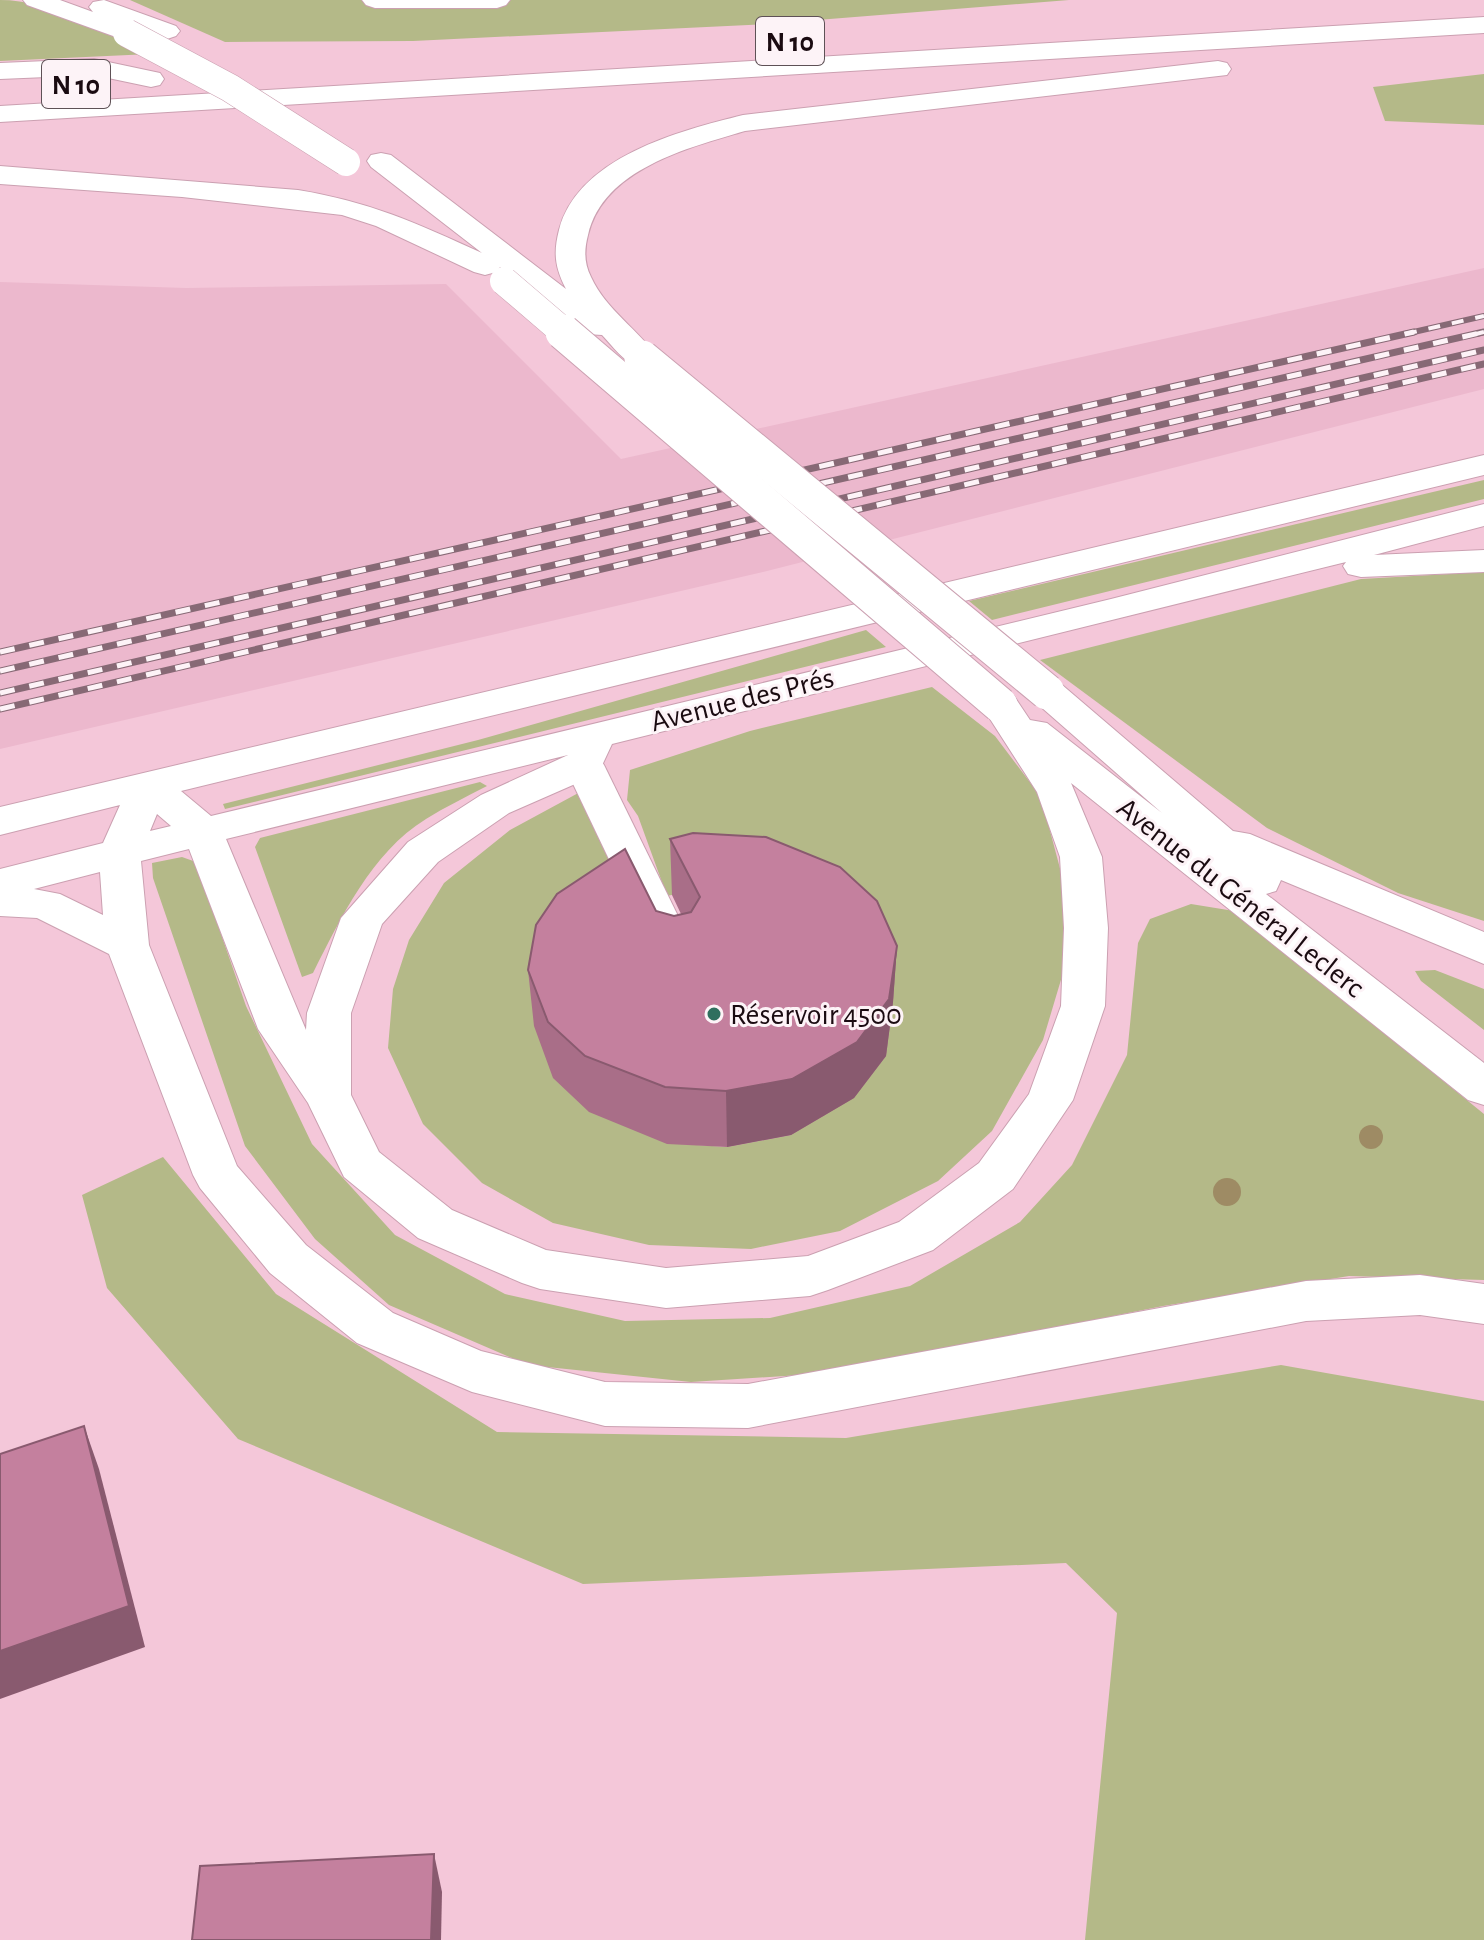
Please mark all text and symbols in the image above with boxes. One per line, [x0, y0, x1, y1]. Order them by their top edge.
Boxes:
road number: N 10 [756, 17, 824, 65]
road number: N 10 [42, 60, 110, 108]
street label: Avenue des Prés [648, 663, 837, 737]
street label: Avenue du Général Leclerc [1111, 792, 1370, 1004]
place label: Réservoir 4500 [730, 1000, 902, 1030]
marker: Réservoir 4500 [705, 1005, 723, 1023]

